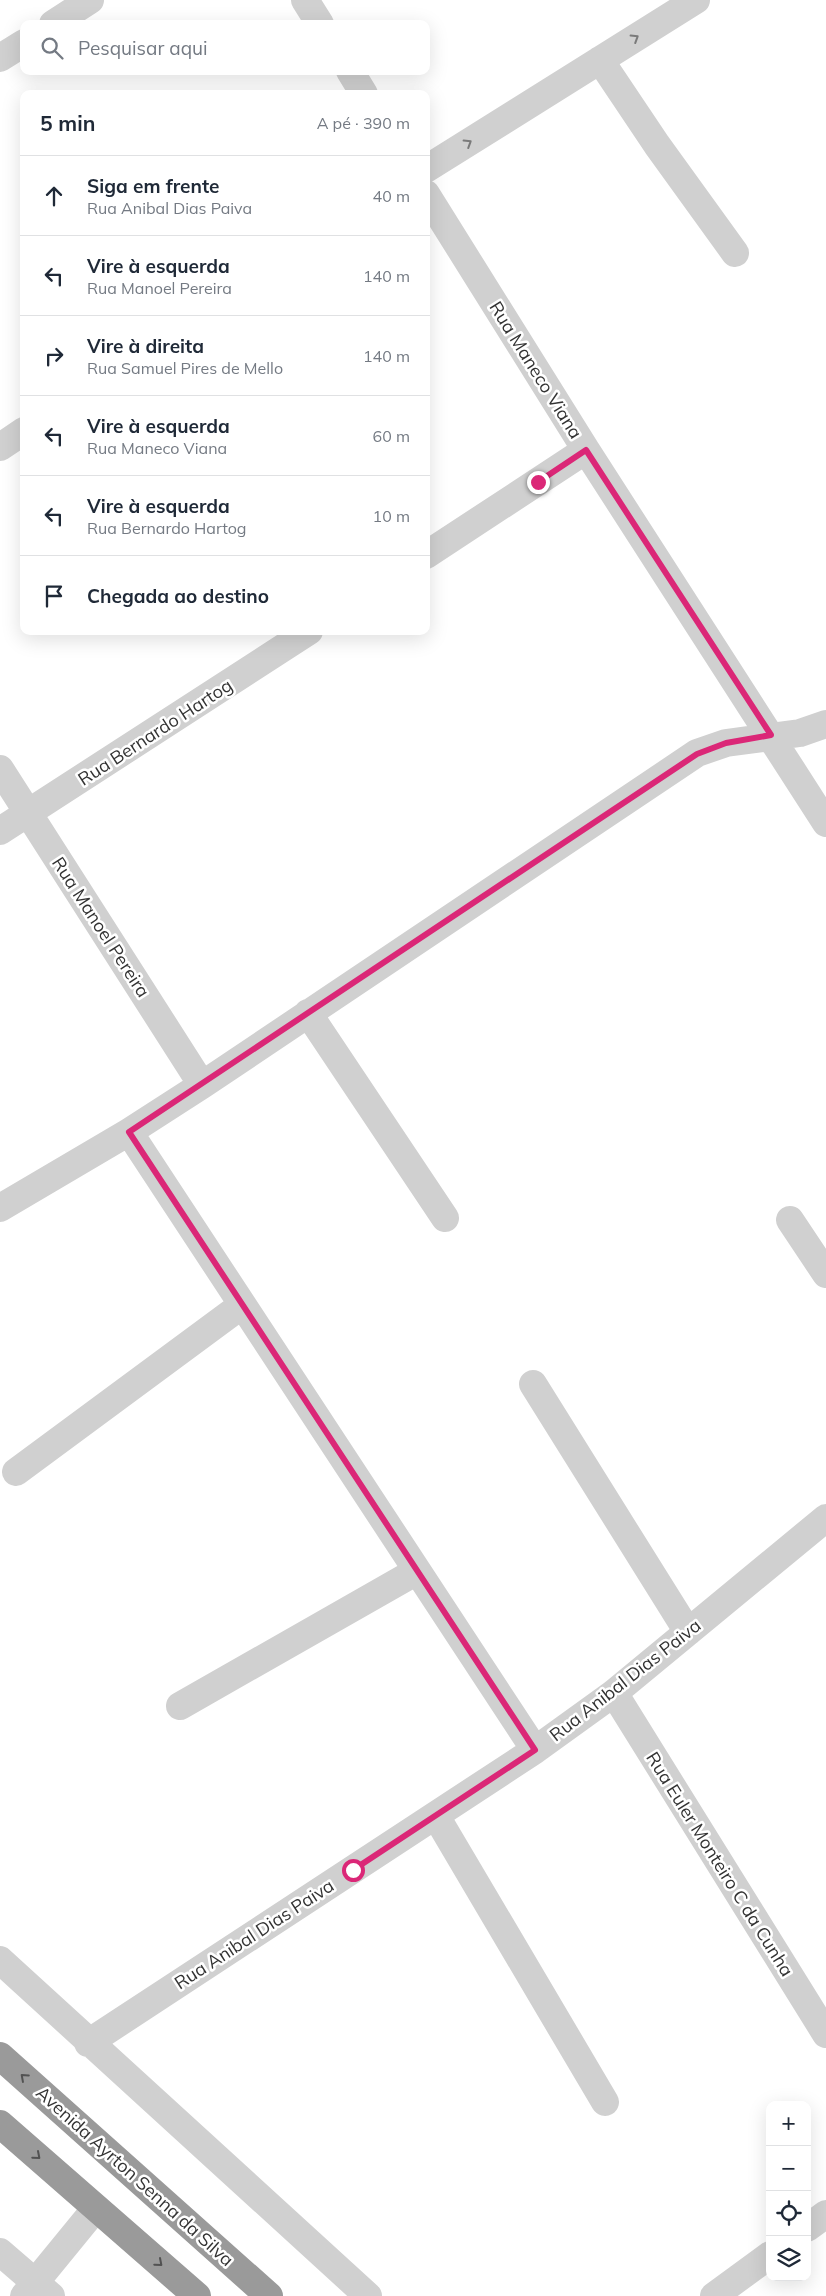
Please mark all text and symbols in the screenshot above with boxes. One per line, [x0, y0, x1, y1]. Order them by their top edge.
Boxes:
search box [20, 20, 430, 75]
icon: search [38, 34, 66, 62]
one-way arrow [630, 35, 639, 45]
text: Pesquisar aqui [78, 36, 208, 60]
text: 5 min [40, 110, 95, 136]
text: A pé · 390 m [317, 113, 410, 133]
one-way arrow [462, 140, 471, 150]
text: Siga em frente [87, 174, 219, 198]
icon: ahead [40, 182, 68, 210]
text: 40 m [373, 186, 410, 206]
text: Rua Anibal Dias Paiva [87, 198, 252, 218]
text: Vire à esquerda [87, 254, 230, 278]
icon: left [40, 262, 68, 290]
text: 140 m [363, 266, 410, 286]
text: Rua Manoel Pereira [87, 278, 232, 298]
street label: Rua Maneco Viana [484, 297, 588, 443]
text: Vire à direita [87, 334, 204, 358]
icon: right [40, 342, 68, 370]
text: 140 m [363, 346, 410, 366]
text: Rua Samuel Pires de Mello [87, 358, 283, 378]
text: Vire à esquerda [87, 414, 230, 438]
icon: left [40, 422, 68, 450]
text: 60 m [373, 426, 410, 446]
text: Rua Maneco Viana [87, 438, 227, 458]
route end [527, 471, 550, 494]
text: Vire à esquerda [87, 494, 230, 518]
icon: left [40, 502, 68, 530]
text: 10 m [373, 506, 410, 526]
text: Rua Bernardo Hartog [87, 518, 246, 538]
icon: arrive [40, 582, 68, 610]
text: Chegada ao destino [87, 584, 269, 608]
street label: Rua Bernardo Hartog [74, 674, 236, 790]
street label: Rua Manoel Pereira [47, 852, 155, 1002]
street label: Rua Anibal Dias Paiva [545, 1614, 705, 1746]
street label: Rua Euler Monteiro C da Cunha [641, 1748, 799, 1980]
route start [342, 1859, 365, 1882]
street label: Rua Anibal Dias Paiva [170, 1874, 338, 1994]
one-way arrow [20, 2074, 29, 2083]
street label: Avenida Ayrton Senna da Silva [31, 2081, 239, 2271]
map controls [766, 2101, 811, 2281]
button: + [766, 2101, 811, 2146]
button: − [766, 2146, 811, 2191]
one-way arrow [31, 2150, 40, 2159]
button: locate [766, 2191, 811, 2236]
button: layers [766, 2236, 811, 2281]
one-way arrow [154, 2257, 163, 2266]

